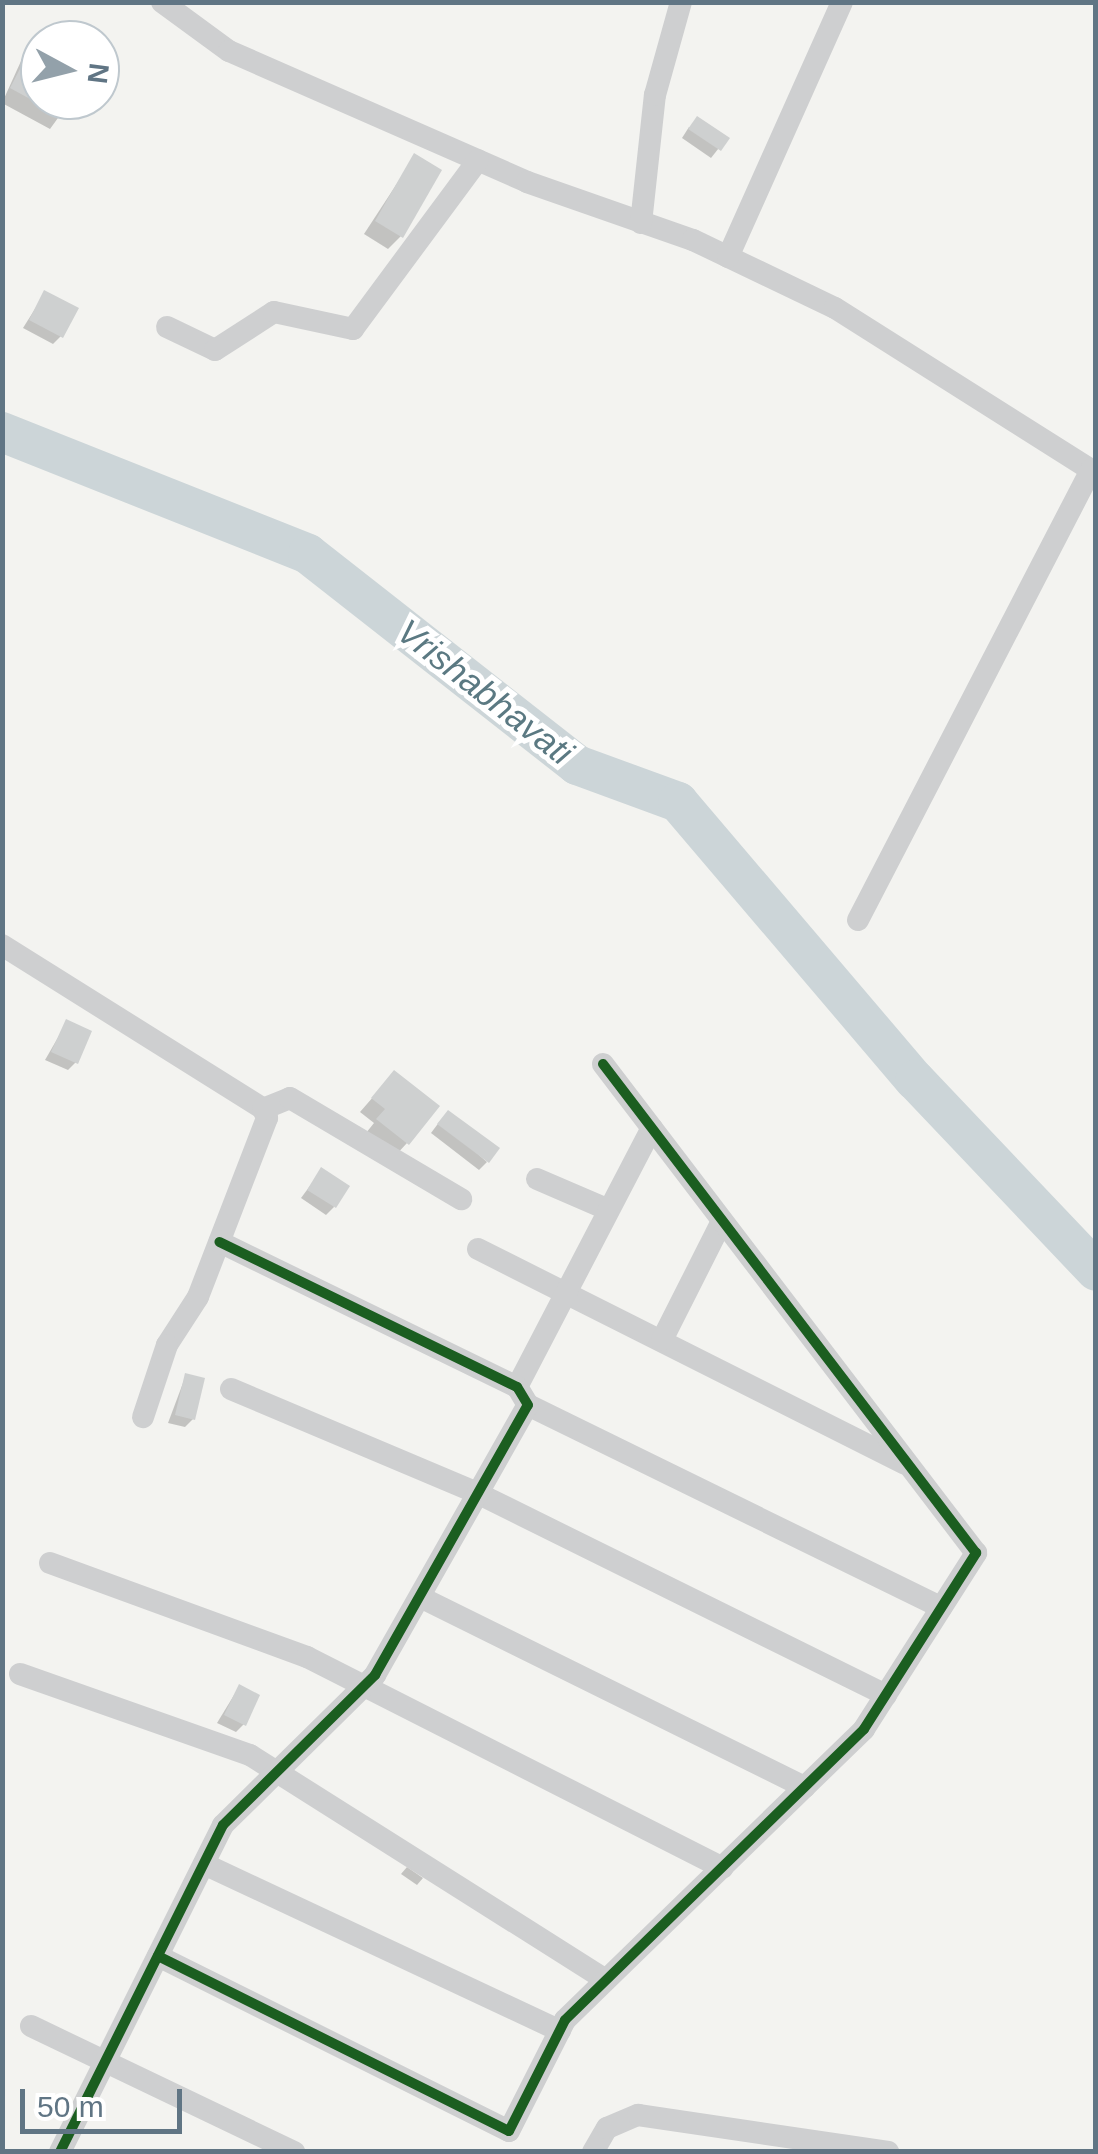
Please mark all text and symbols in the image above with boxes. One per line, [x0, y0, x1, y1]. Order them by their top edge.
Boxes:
north arrow [20, 20, 120, 120]
text: N [82, 62, 115, 85]
water label: Vrishabhavati [389, 610, 581, 774]
scale bar [25, 2069, 188, 2131]
text: 50 m [37, 2090, 104, 2123]

